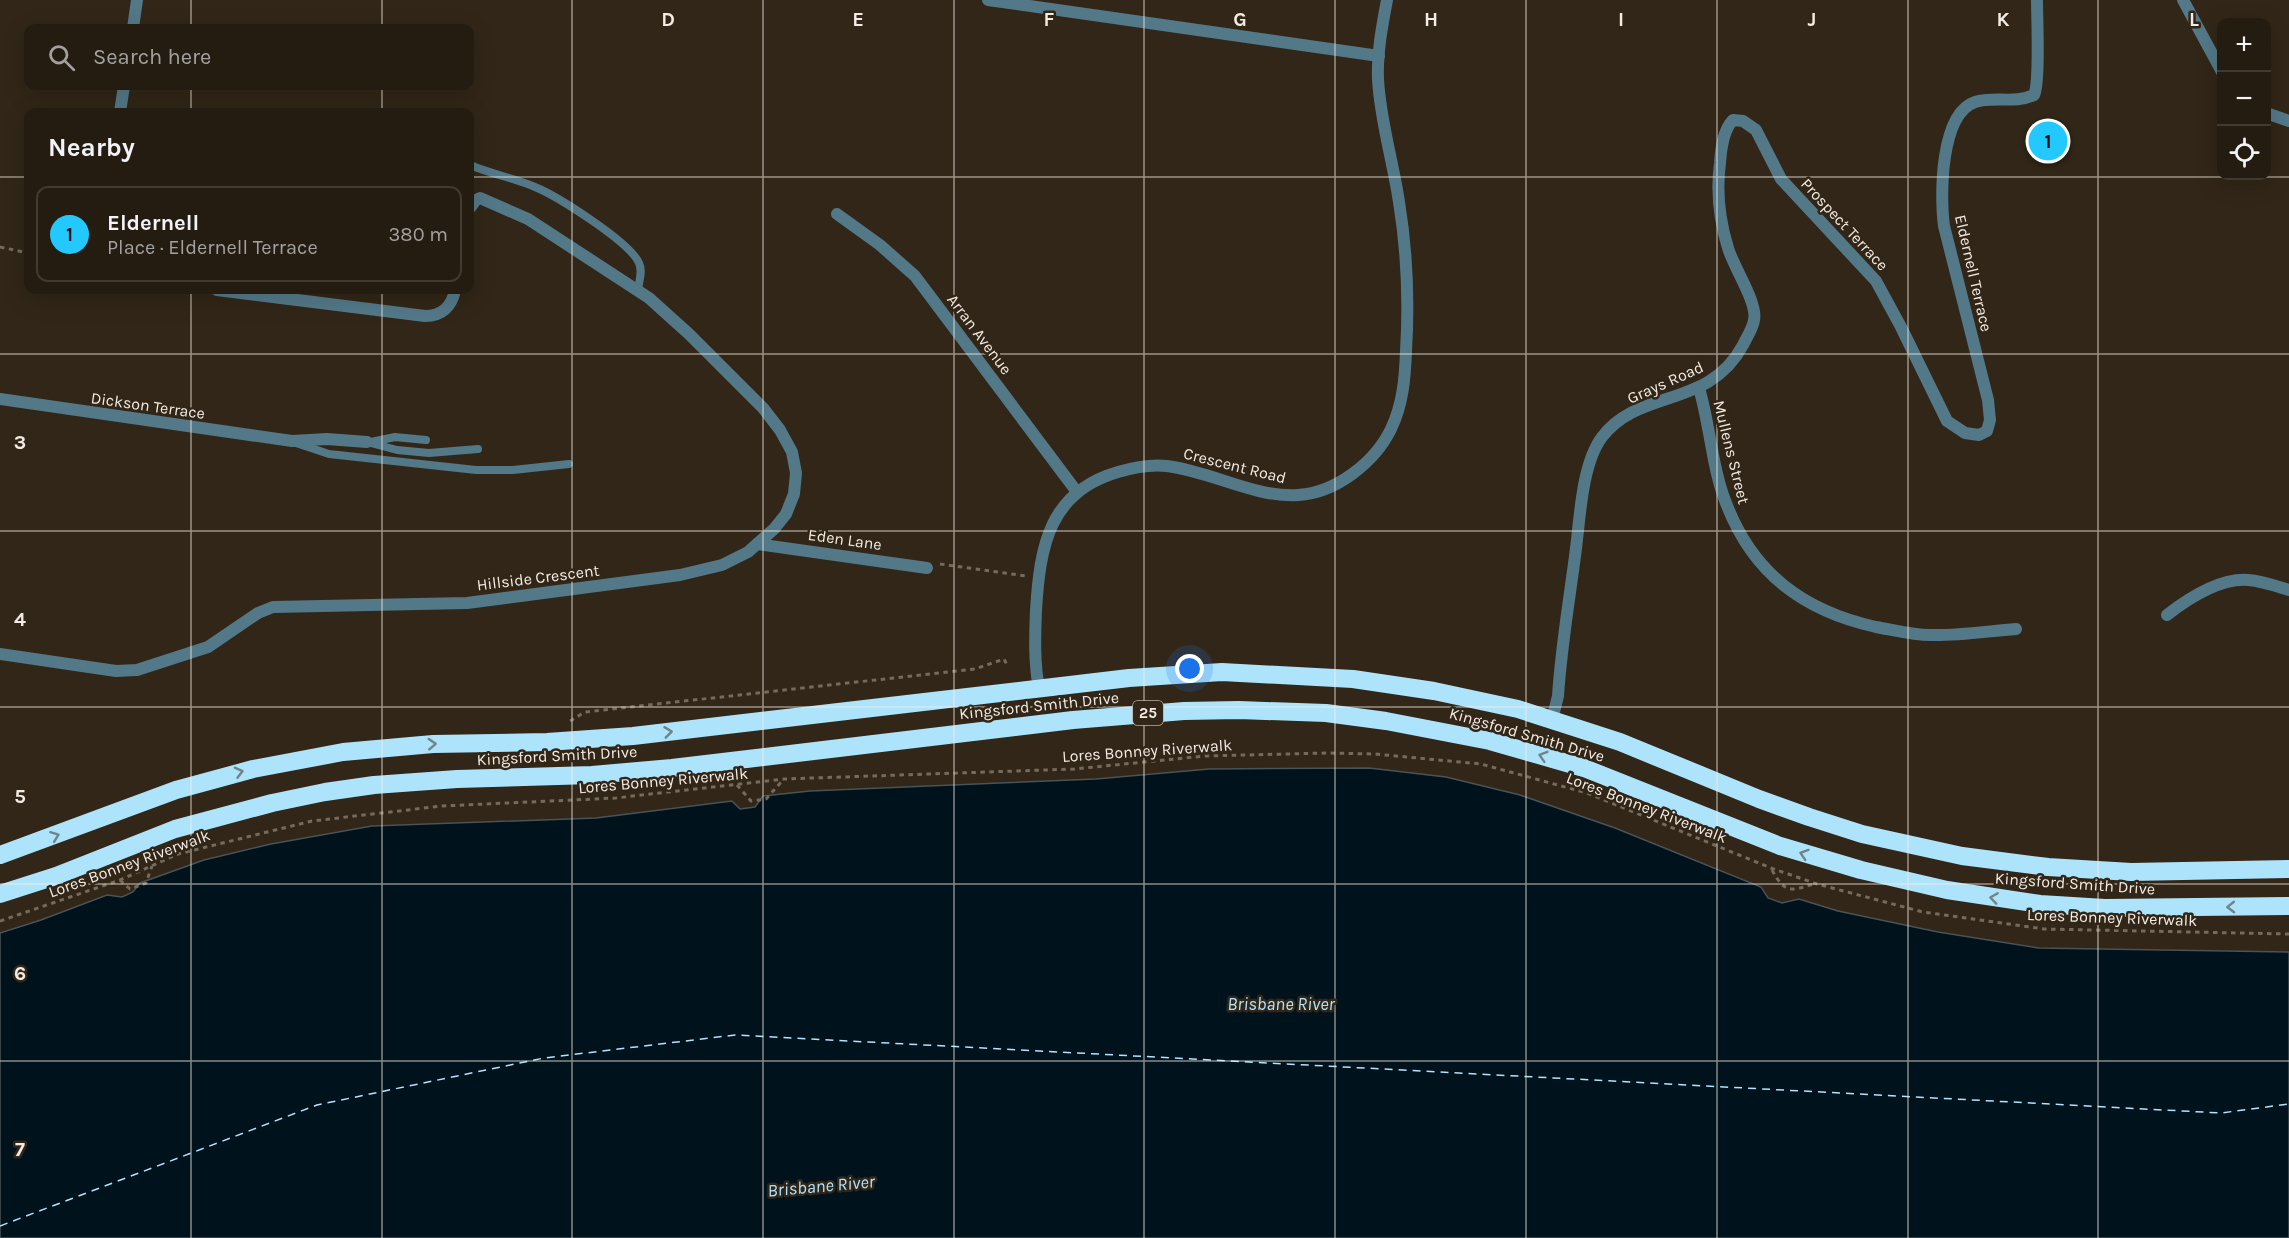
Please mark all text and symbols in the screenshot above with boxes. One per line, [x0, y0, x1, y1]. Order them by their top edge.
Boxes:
text: D [661, 8, 675, 31]
text: E [852, 8, 864, 31]
text: F [1044, 8, 1055, 31]
text: G [1233, 8, 1247, 31]
text: H [1424, 8, 1438, 31]
text: I [1618, 8, 1624, 31]
text: J [1808, 8, 1816, 31]
text: K [1996, 8, 2010, 31]
text: L [2189, 8, 2199, 31]
map controls [2217, 18, 2271, 180]
button: + [2217, 18, 2271, 72]
search box [24, 24, 474, 90]
icon: search [45, 41, 78, 74]
text: Search here [93, 44, 211, 70]
button: − [2217, 72, 2271, 126]
pin: 1 [2028, 118, 2068, 164]
button: locate [2217, 126, 2271, 180]
text: Nearby [48, 132, 135, 163]
street label: Prospect Terrace [1797, 174, 1892, 274]
text: Eldernell [107, 210, 199, 236]
street label: Eldernell Terrace [1951, 213, 1996, 333]
text: 1 [66, 223, 73, 246]
text: 380 m [389, 223, 448, 246]
text: Place · Eldernell Terrace [107, 236, 318, 259]
street label: Arran Avenue [943, 290, 1016, 378]
street label: Grays Road [1624, 357, 1706, 408]
street label: Dickson Terrace [90, 388, 206, 423]
street label: Mullens Street [1709, 398, 1754, 506]
text: 3 [14, 431, 26, 454]
street label: Crescent Road [1182, 444, 1288, 487]
street label: Eden Lane [807, 525, 883, 554]
street label: Hillside Crescent [476, 561, 600, 594]
text: 4 [14, 608, 26, 631]
your location [1175, 654, 1204, 683]
street label: Kingsford Smith Drive [958, 688, 1120, 723]
road number: 25 [1133, 701, 1163, 725]
street label: Kingsford Smith Drive [1447, 703, 1607, 766]
one-way arrow [664, 726, 673, 739]
street label: Lores Bonney Riverwalk [1061, 735, 1233, 766]
one-way arrow [427, 738, 436, 751]
street label: Kingsford Smith Drive [476, 742, 638, 769]
one-way arrow [1538, 751, 1549, 763]
street label: Lores Bonney Riverwalk [577, 764, 749, 797]
one-way arrow [234, 767, 244, 780]
street label: Lores Bonney Riverwalk [1564, 768, 1730, 847]
text: 5 [14, 785, 26, 808]
street label: Lores Bonney Riverwalk [46, 825, 212, 902]
one-way arrow [49, 831, 60, 843]
one-way arrow [1799, 848, 1810, 861]
street label: Kingsford Smith Drive [1994, 868, 2156, 899]
one-way arrow [1989, 892, 1999, 904]
one-way arrow [2226, 901, 2235, 913]
street label: Lores Bonney Riverwalk [2026, 905, 2197, 930]
text: 6 [14, 962, 26, 985]
water label: Brisbane River [1227, 993, 1336, 1015]
text: 7 [15, 1138, 25, 1161]
water label: Brisbane River [766, 1170, 876, 1202]

